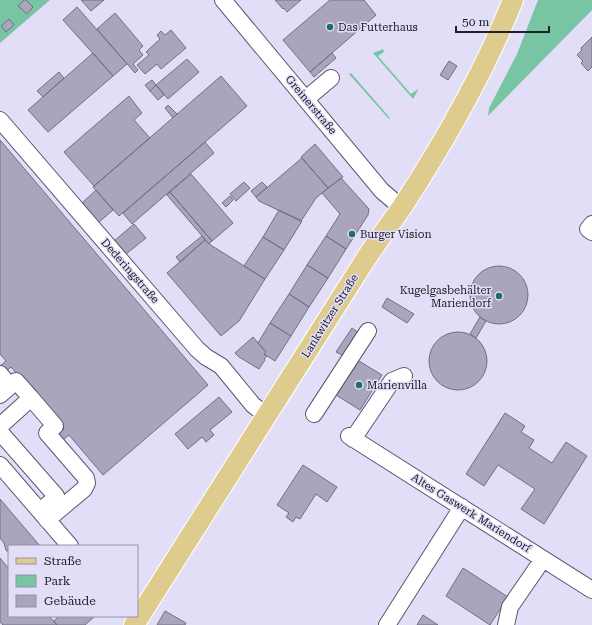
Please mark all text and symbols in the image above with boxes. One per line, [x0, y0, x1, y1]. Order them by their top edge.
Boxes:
scale bar [456, 8, 549, 34]
text: 50 m [462, 15, 489, 29]
place label: Das Futterhaus [338, 21, 418, 34]
marker: Das Futterhaus [325, 22, 335, 32]
street label: Greinerstraße [283, 73, 339, 137]
place label: Burger Vision [360, 228, 432, 241]
marker: Burger Vision [347, 229, 357, 239]
street label: Dederingstraße [98, 236, 162, 306]
street label: Lankwitzer Straße [299, 272, 361, 360]
place label: Kugelgasbehälter Mariendorf [400, 284, 492, 310]
marker: Kugelgasbehälter Mariendorf [494, 291, 504, 301]
place label: Marienvilla [367, 379, 427, 392]
marker: Marienvilla [354, 380, 364, 390]
street label: Altes Gaswerk Mariendorf [409, 471, 534, 556]
legend [8, 545, 138, 617]
text: Straße [44, 554, 82, 568]
text: Park [44, 574, 71, 588]
text: Gebäude [44, 594, 96, 608]

